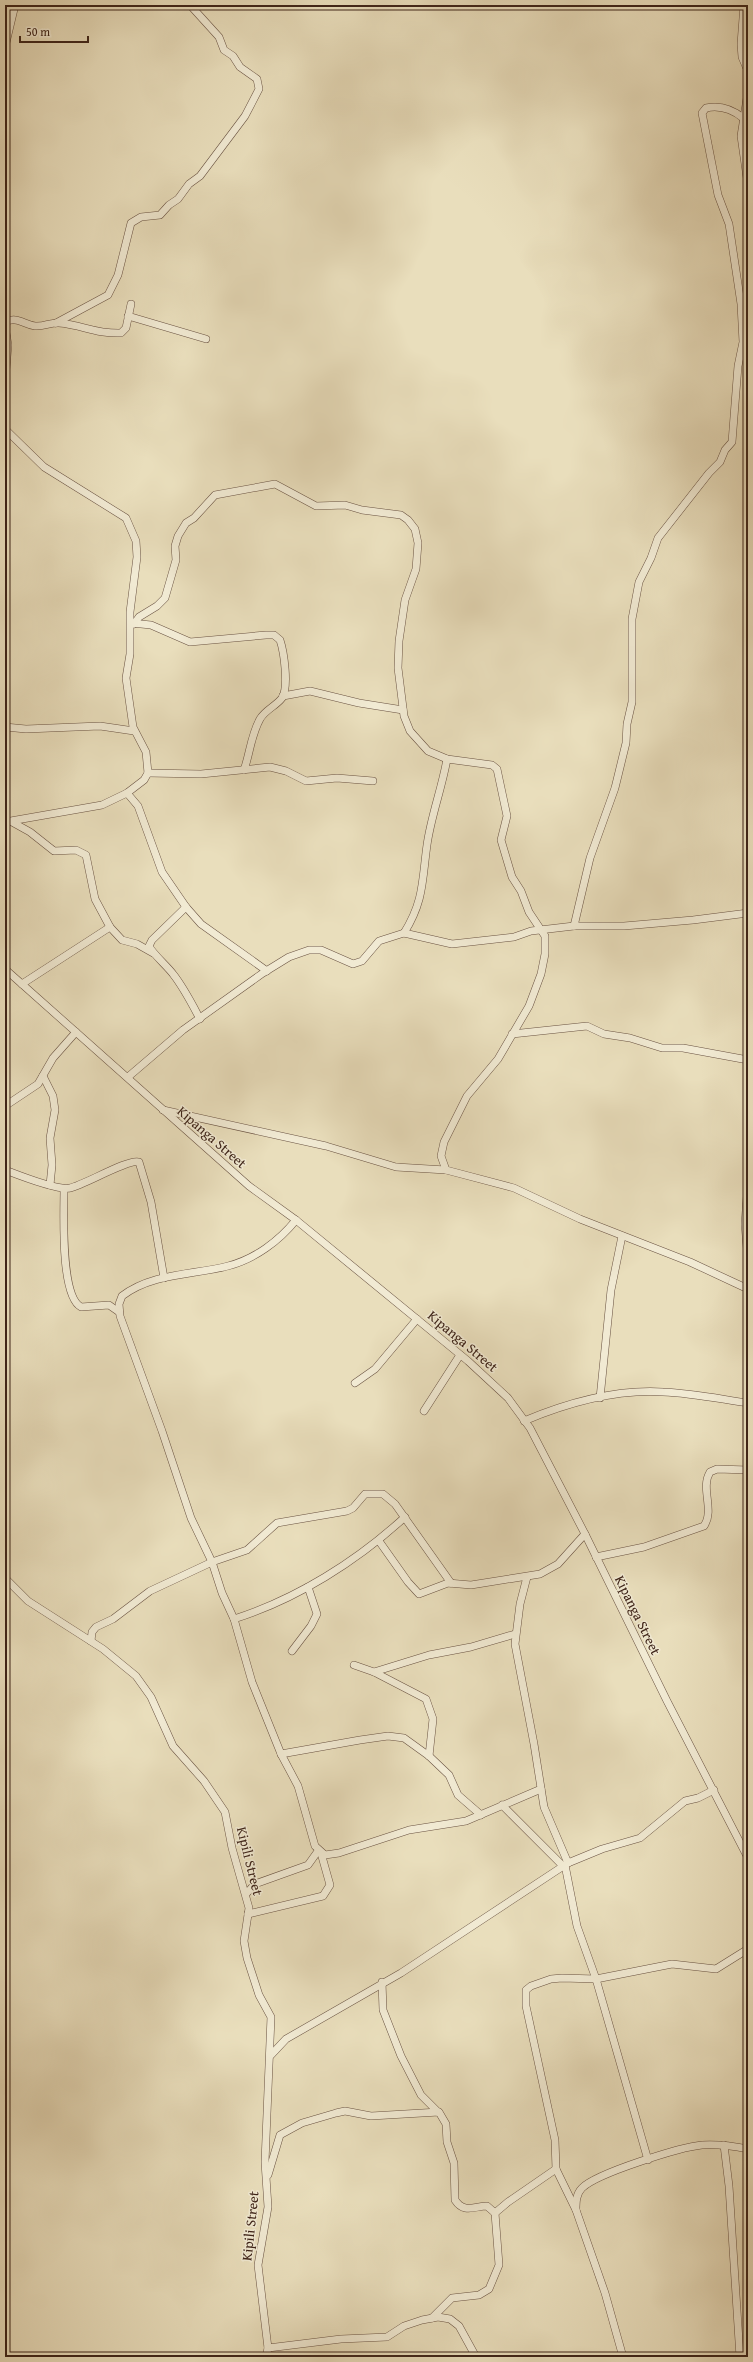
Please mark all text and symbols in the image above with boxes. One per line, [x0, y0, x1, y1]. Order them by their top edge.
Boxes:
scale bar [20, 18, 88, 44]
text: 50 m [26, 23, 50, 40]
street label: Kipanga Street [173, 1101, 251, 1173]
street label: Kipanga Street [424, 1306, 503, 1376]
street label: Kipanga Street [610, 1572, 666, 1658]
street label: Kipili Street [232, 1825, 268, 1897]
street label: Kipili Street [236, 2190, 264, 2262]

